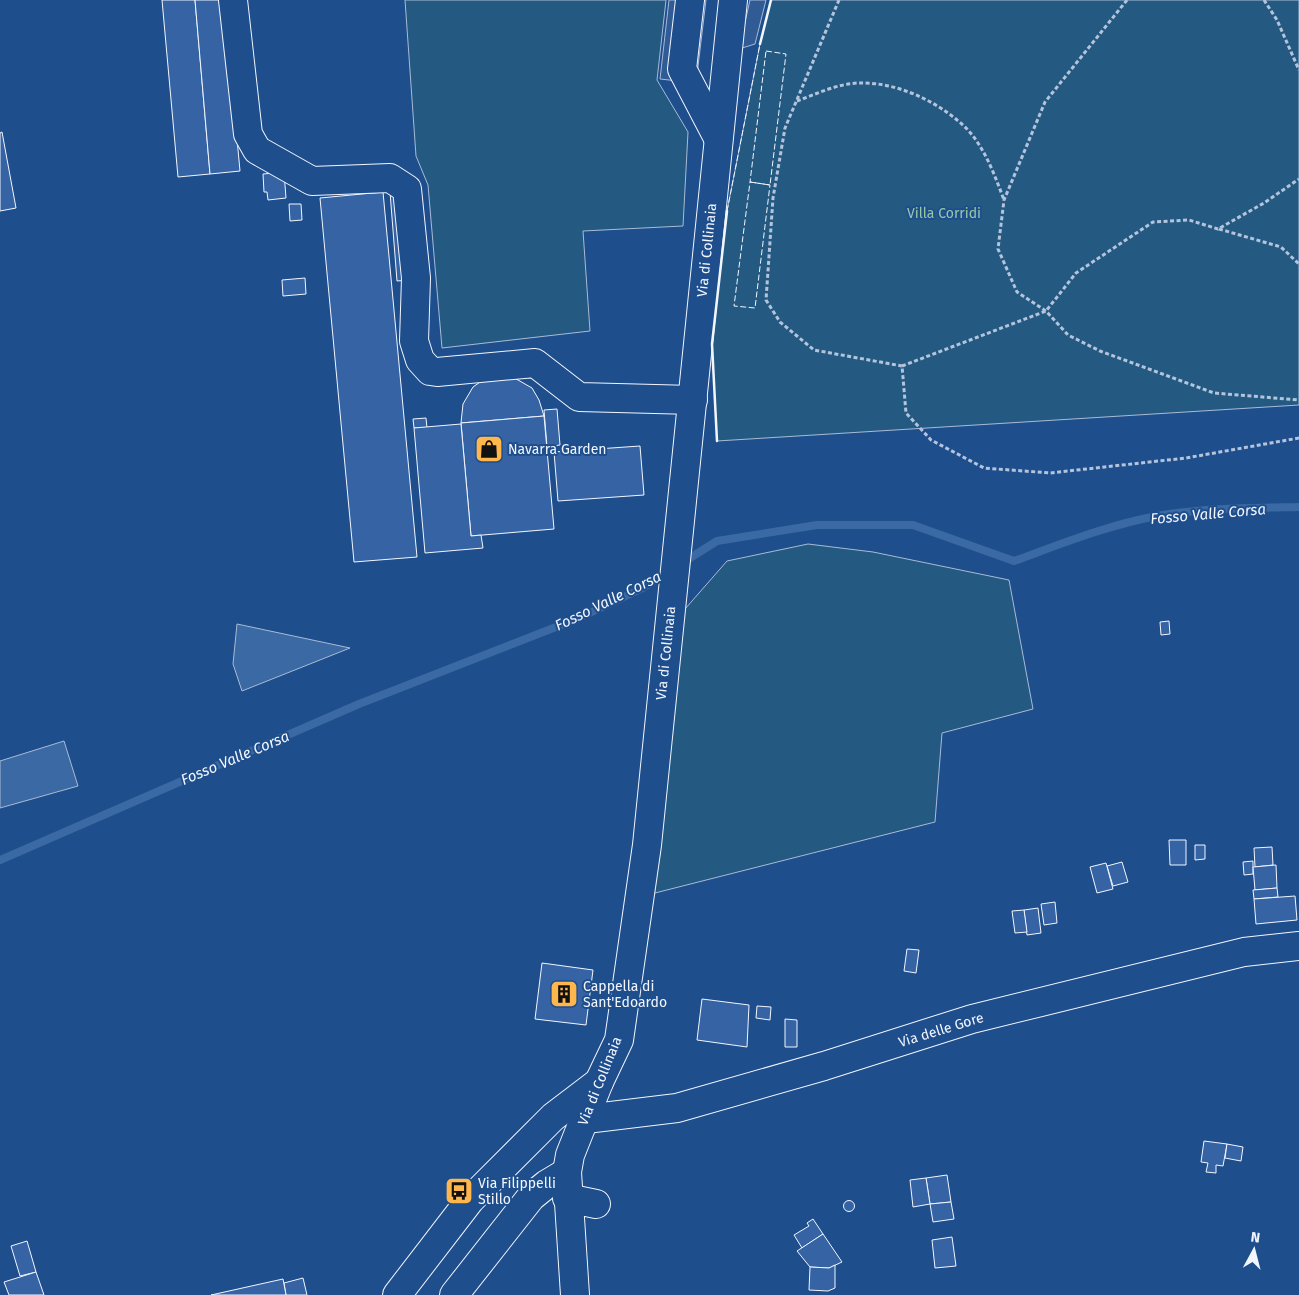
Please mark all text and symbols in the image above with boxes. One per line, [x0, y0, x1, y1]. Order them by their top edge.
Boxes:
street label: Via di Collinaia [694, 202, 720, 298]
park label: Villa Corridi [907, 205, 981, 222]
shop icon: Navarra Garden [474, 434, 504, 464]
place label: Navarra Garden [508, 441, 607, 458]
water label: Fosso Valle Corsa [1149, 500, 1267, 528]
water label: Fosso Valle Corsa [552, 568, 664, 634]
street label: Via di Collinaia [653, 605, 679, 701]
water label: Fosso Valle Corsa [178, 727, 292, 789]
place label: Cappella di Sant'Edoardo [583, 978, 667, 1011]
building icon: Cappella di Sant'Edoardo [549, 979, 579, 1009]
street label: Via delle Gore [896, 1009, 986, 1051]
street label: Via di Collinaia [574, 1034, 626, 1128]
place label: Via Filippelli Stillo [478, 1175, 556, 1208]
bus stop icon: Via Filippelli Stillo [444, 1176, 474, 1206]
north arrow [1229, 1225, 1279, 1275]
text: N [1250, 1229, 1261, 1247]

